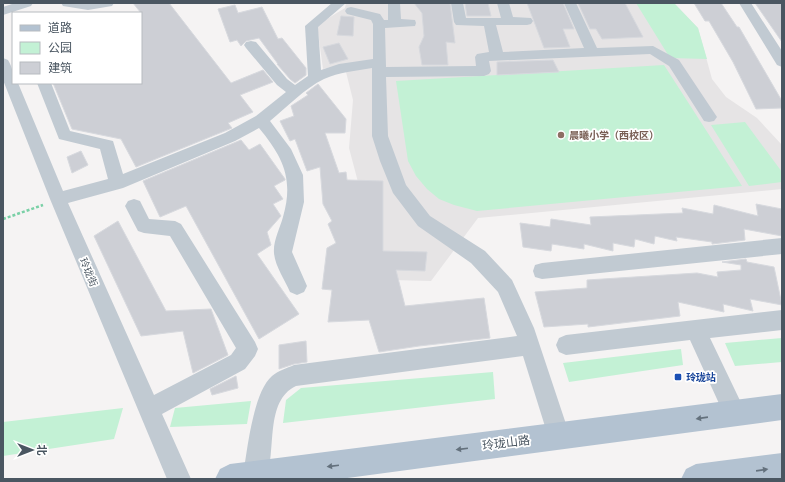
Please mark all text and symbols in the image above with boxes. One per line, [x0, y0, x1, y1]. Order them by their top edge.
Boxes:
legend [12, 12, 142, 84]
text: 道路 [48, 20, 72, 35]
text: 公园 [48, 40, 72, 55]
text: 建筑 [48, 60, 72, 75]
place label: 晨曦小学（西校区） [569, 129, 659, 142]
marker: 晨曦小学（西校区） [556, 130, 566, 140]
street label: 玲珑街 [77, 256, 100, 289]
place label: 玲珑站 [686, 371, 716, 384]
marker: 玲珑站 [673, 372, 683, 382]
one-way arrow [696, 415, 708, 421]
north arrow [12, 430, 52, 470]
street label: 玲珑山路 [481, 432, 531, 453]
text: 北 [35, 445, 49, 456]
one-way arrow [456, 446, 468, 452]
one-way arrow [327, 463, 339, 469]
one-way arrow [756, 467, 768, 473]

